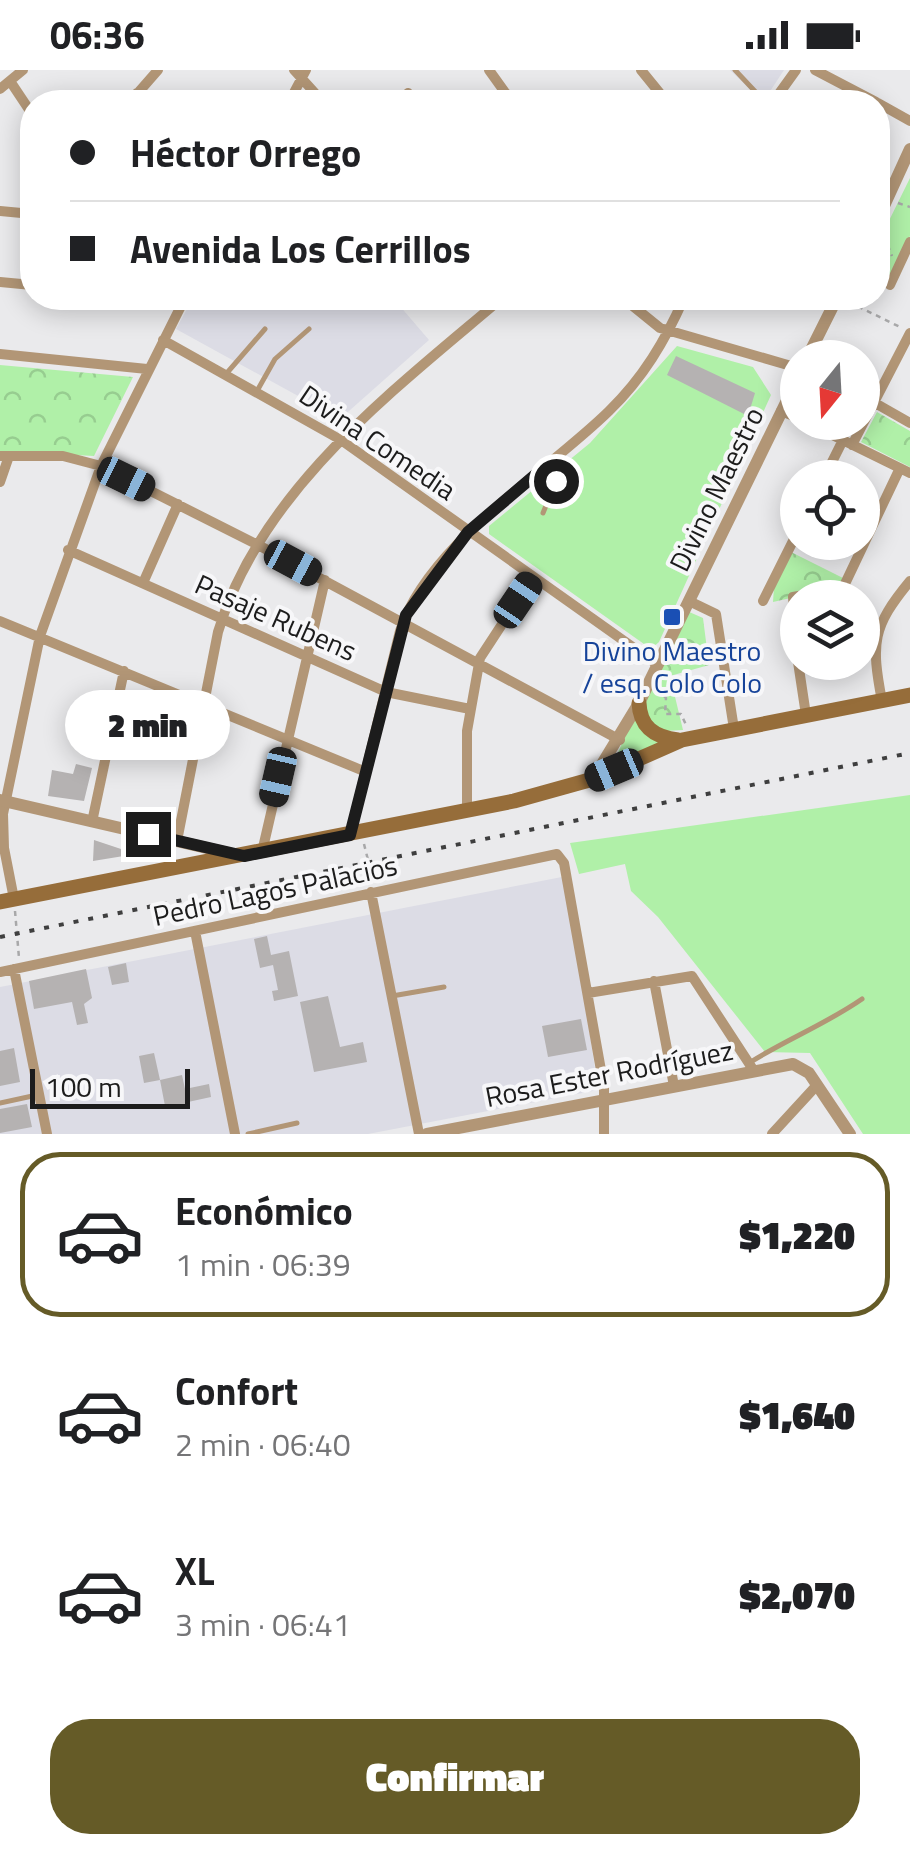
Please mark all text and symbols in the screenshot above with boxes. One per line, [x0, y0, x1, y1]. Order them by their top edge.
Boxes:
text: 06:36 [50, 6, 145, 64]
text: Héctor Orrego [130, 124, 361, 182]
text: Avenida Los Cerrillos [130, 220, 471, 278]
north arrow [780, 340, 880, 440]
map controls [780, 340, 880, 680]
street label: Divina Comedia [291, 373, 465, 511]
street label: Divino Maestro [658, 399, 774, 579]
car [92, 452, 160, 506]
route start [534, 459, 579, 504]
button: locate [780, 460, 880, 560]
car [259, 536, 327, 590]
street label: Pasaje Rubens [188, 562, 364, 672]
car [489, 567, 547, 633]
button: layers [780, 580, 880, 680]
marker: Divino Maestro / esq. Colo Colo [661, 606, 683, 628]
place label: Divino Maestro / esq. Colo Colo [582, 629, 762, 704]
callout: 2 min [66, 689, 230, 759]
text: 2 min [108, 701, 187, 749]
car [257, 744, 299, 810]
car [581, 744, 647, 796]
route end [126, 812, 171, 857]
street label: Pedro Lagos Palacios [149, 843, 401, 937]
street label: Rosa Ester Rodríguez [481, 1028, 737, 1118]
scale bar [30, 1064, 190, 1108]
text: 100 m [45, 1065, 122, 1108]
text: Económico [175, 1182, 353, 1240]
icon: car [55, 1190, 145, 1280]
text: $1,220 [740, 1206, 855, 1264]
text: 1 min · 06:39 [175, 1240, 351, 1288]
text: Confort [175, 1362, 298, 1420]
icon: car [55, 1370, 145, 1460]
text: $1,640 [740, 1386, 855, 1444]
text: 2 min · 06:40 [175, 1420, 351, 1468]
text: XL [175, 1542, 215, 1600]
icon: car [55, 1550, 145, 1640]
text: $2,070 [740, 1566, 855, 1624]
text: 3 min · 06:41 [175, 1600, 351, 1648]
button: Confirmar [50, 1719, 860, 1834]

